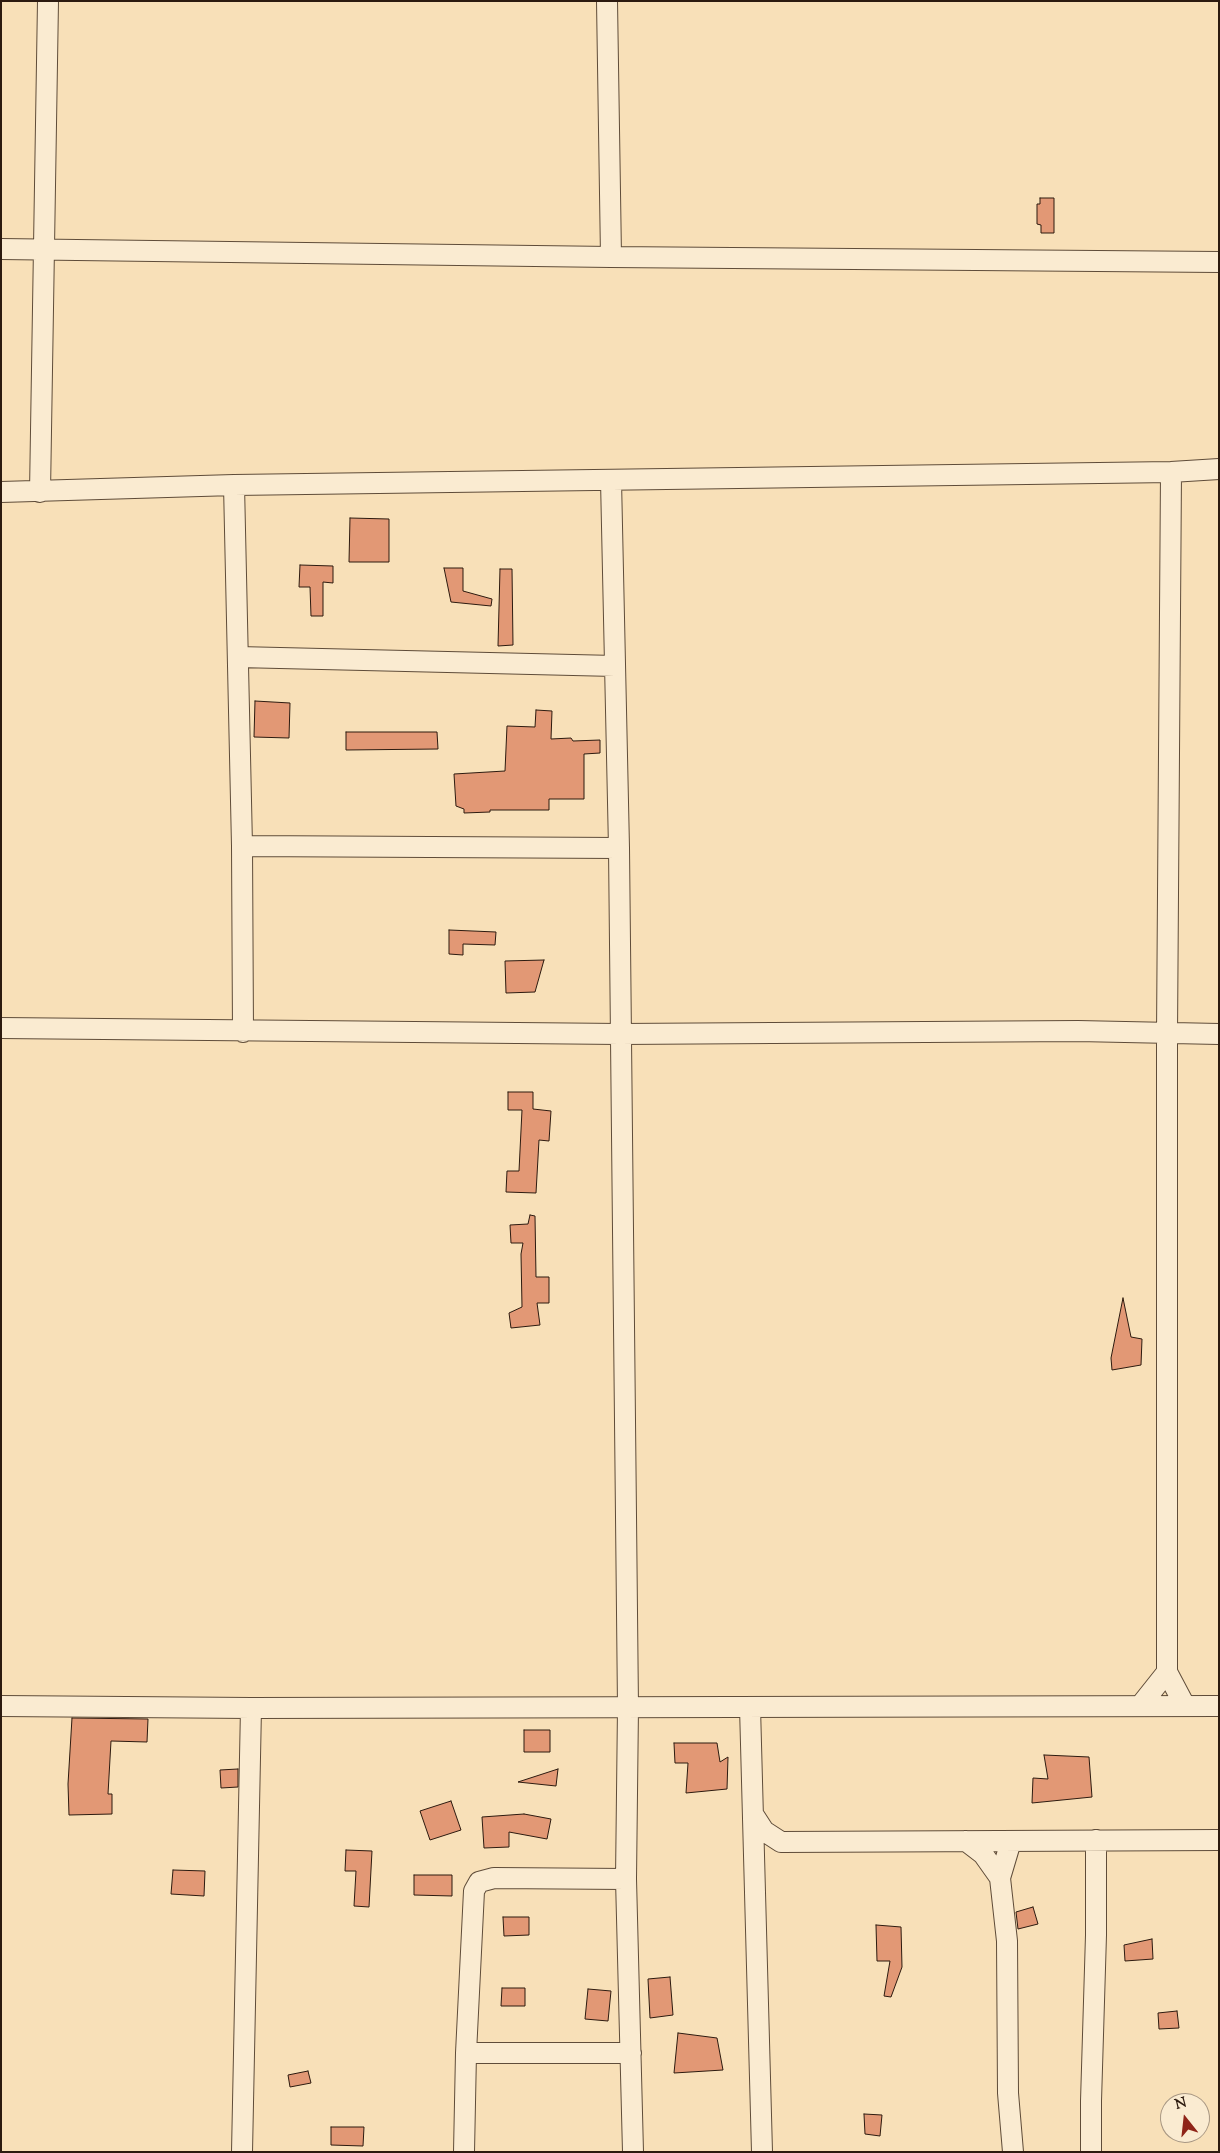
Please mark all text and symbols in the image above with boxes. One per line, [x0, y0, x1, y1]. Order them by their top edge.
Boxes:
north arrow [1160, 2093, 1210, 2143]
text: N [1173, 2093, 1189, 2116]

